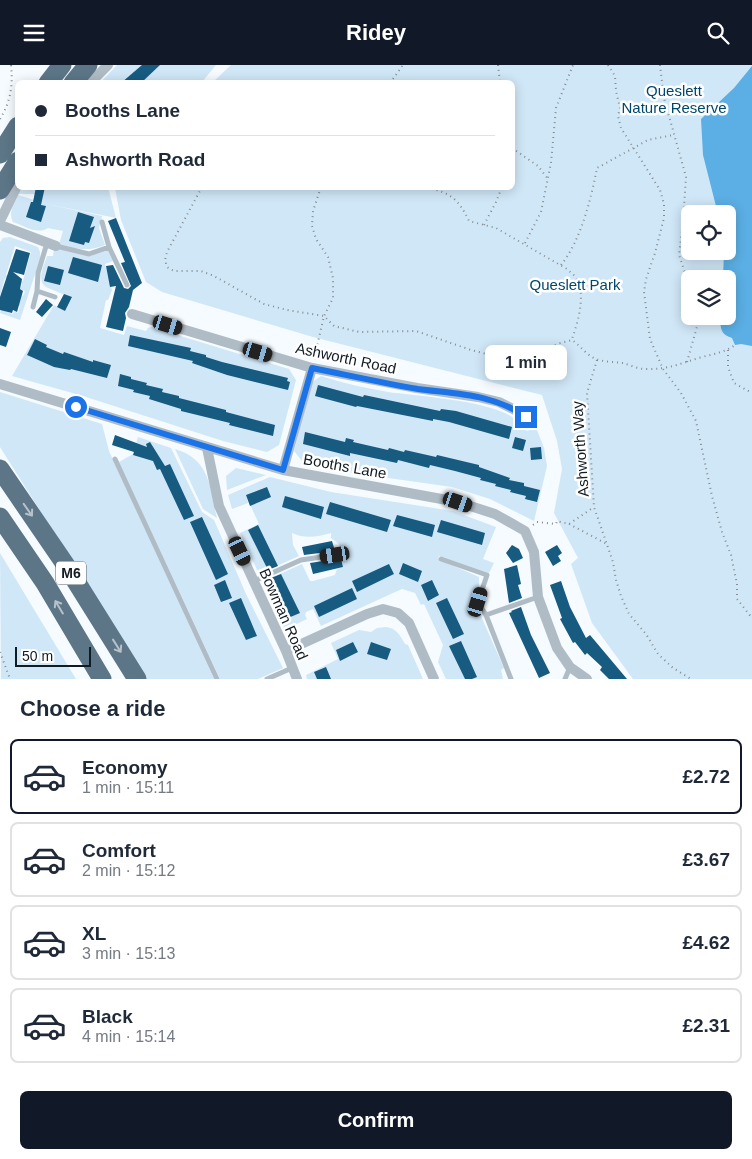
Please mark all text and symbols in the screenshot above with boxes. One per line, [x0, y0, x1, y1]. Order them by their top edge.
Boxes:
icon: menu [20, 19, 48, 47]
icon: search [704, 19, 732, 47]
text: Ridey [346, 20, 406, 45]
park label: Queslett Nature Reserve [621, 82, 727, 116]
text: Booths Lane [65, 100, 180, 121]
text: Ashworth Road [65, 149, 205, 170]
map controls [681, 205, 736, 325]
button: locate [681, 205, 736, 260]
button: layers [681, 270, 736, 325]
park label: Queslett Park [530, 276, 621, 293]
car [151, 313, 184, 337]
street label: Ashworth Road [294, 339, 398, 377]
car [241, 340, 274, 364]
callout: 1 min [485, 345, 567, 379]
text: 1 min [505, 354, 547, 371]
route start [65, 396, 87, 418]
street label: Ashworth Way [568, 400, 592, 498]
route end [515, 406, 537, 428]
street label: Booths Lane [302, 450, 388, 482]
car [441, 490, 474, 514]
one-way arrow [23, 502, 33, 516]
car [226, 534, 253, 568]
car [319, 545, 350, 565]
road number: M6 [56, 561, 86, 585]
street label: Bowman Road [256, 566, 312, 662]
car [466, 585, 489, 619]
one-way arrow [54, 601, 64, 615]
one-way arrow [112, 638, 122, 652]
scale bar [15, 644, 91, 667]
text: 50 m [22, 648, 53, 664]
text: Choose a ride [20, 696, 165, 721]
icon: car [22, 754, 67, 799]
text: Economy [82, 757, 168, 778]
text: £2.72 [682, 766, 730, 787]
text: 1 min · 15:11 [82, 779, 174, 796]
icon: car [22, 837, 67, 882]
text: Comfort [82, 840, 156, 861]
text: £3.67 [682, 849, 730, 870]
text: 2 min · 15:12 [82, 862, 175, 879]
icon: car [22, 920, 67, 965]
text: XL [82, 923, 106, 944]
text: £4.62 [682, 932, 730, 953]
text: 3 min · 15:13 [82, 945, 175, 962]
icon: car [22, 1003, 67, 1048]
text: Black [82, 1006, 133, 1027]
text: £2.31 [682, 1015, 730, 1036]
text: 4 min · 15:14 [82, 1028, 175, 1045]
button: Confirm [20, 1091, 732, 1149]

